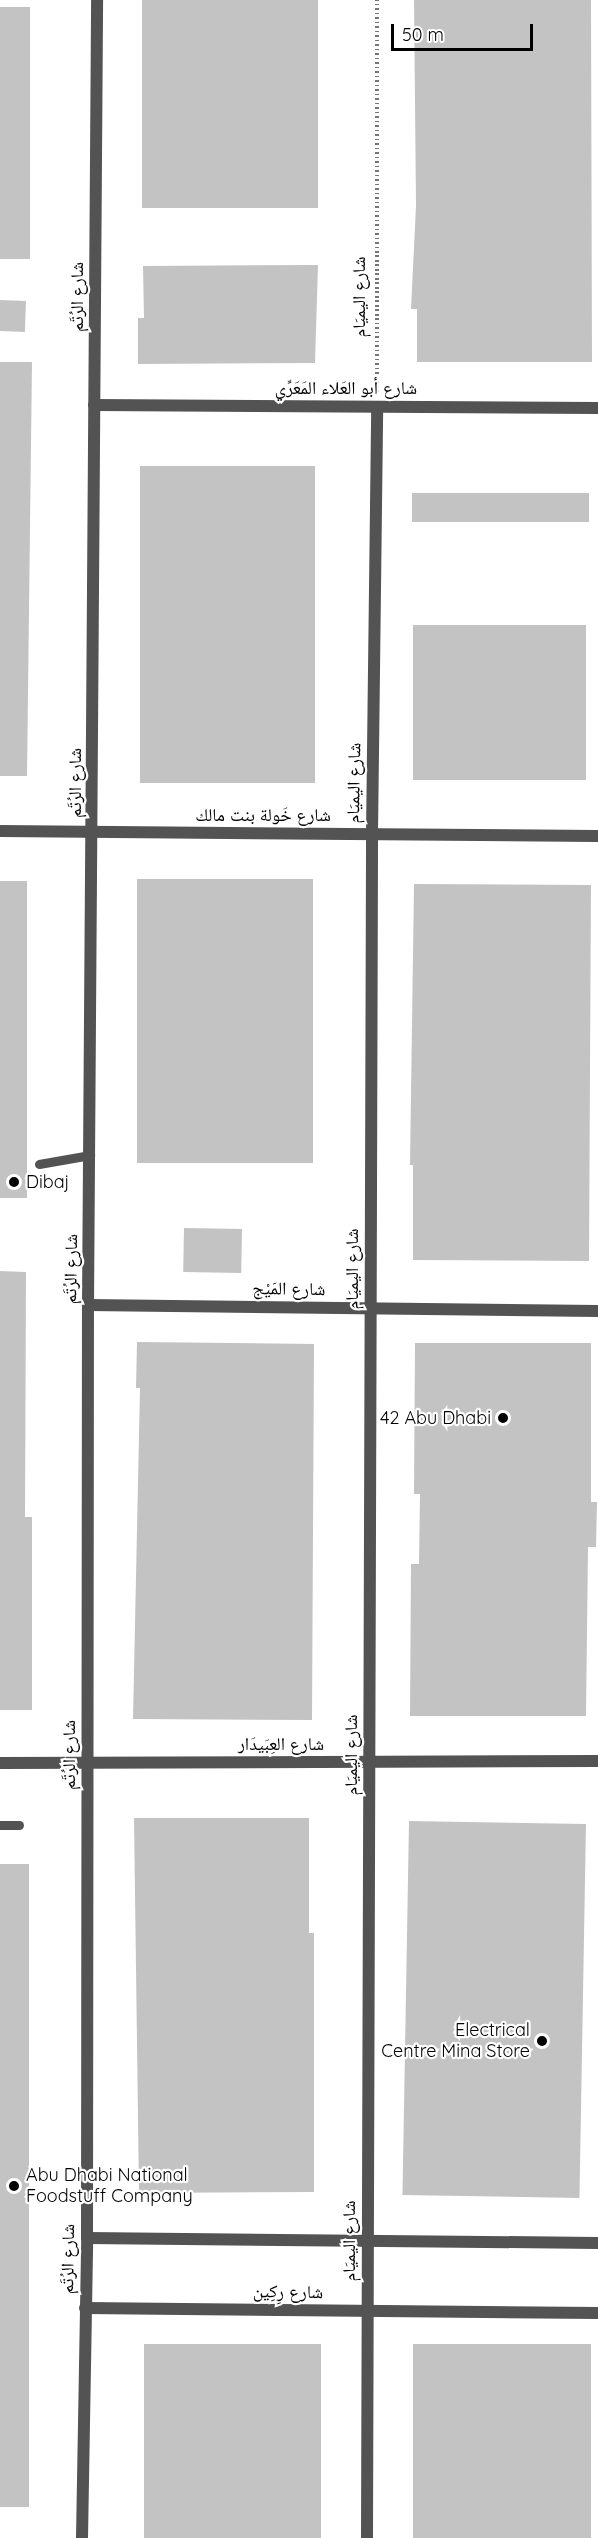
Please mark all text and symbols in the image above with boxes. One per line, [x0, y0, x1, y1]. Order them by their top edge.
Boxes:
scale bar [394, 12, 536, 50]
text: 50 m [402, 23, 444, 46]
street label: شارع اليميَام [348, 257, 370, 337]
street label: شارع الرُتَم [66, 262, 88, 332]
street label: شارع أبو العَلاء المَعَرِّي [275, 377, 417, 399]
street label: شارع اليميَام [342, 742, 366, 824]
street label: شارع الرُتَم [64, 748, 86, 818]
street label: شارع خَولة بنت مالك [195, 804, 331, 826]
place label: Dibaj [26, 1171, 69, 1193]
marker: Dibaj [7, 1175, 21, 1189]
street label: شارع اليميَام [341, 1229, 363, 1309]
street label: شارع الرُتَم [60, 1234, 82, 1304]
street label: شارع المَيْج [252, 1278, 326, 1300]
place label: 42 Abu Dhabi [380, 1407, 491, 1429]
marker: 42 Abu Dhabi [496, 1411, 510, 1425]
street label: شارع اليميَام [340, 1715, 362, 1795]
street label: شارع الرُتَم [58, 1720, 80, 1790]
street label: شارع العِبَيدَار [238, 1733, 324, 1755]
place label: Electrical Centre Mina Store [381, 2020, 530, 2062]
marker: Electrical Centre Mina Store [535, 2034, 549, 2048]
place label: Abu Dhabi National Foodstuff Company [26, 2165, 193, 2208]
marker: Abu Dhabi National Foodstuff Company [7, 2179, 21, 2193]
street label: شارع اليميَام [338, 2201, 360, 2281]
street label: شارع الرُتَم [57, 2224, 79, 2294]
street label: شارع رِكِين [253, 2281, 323, 2303]

